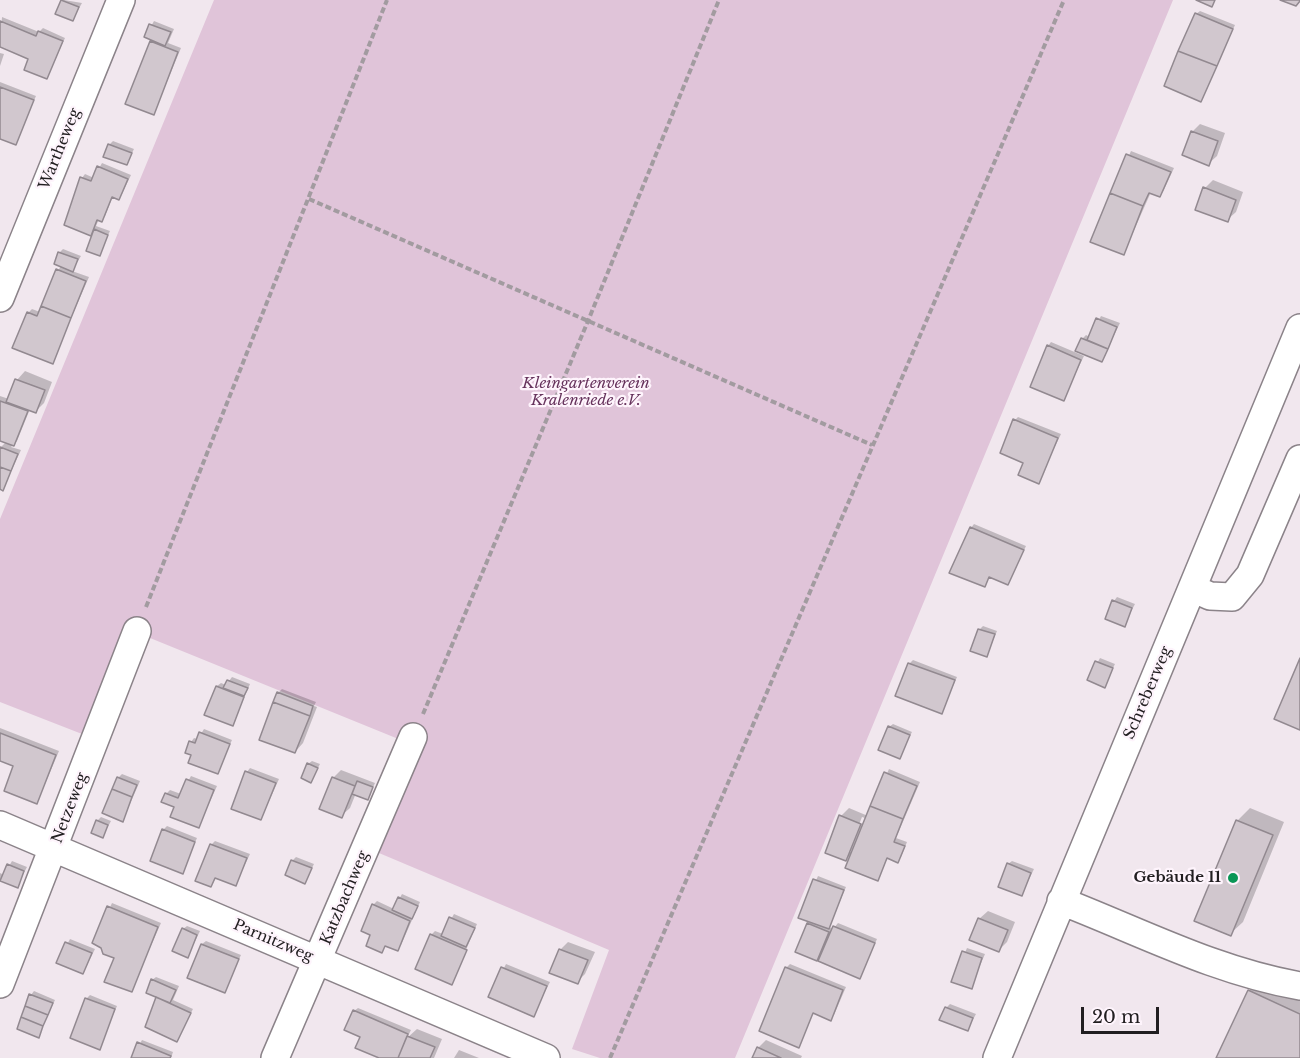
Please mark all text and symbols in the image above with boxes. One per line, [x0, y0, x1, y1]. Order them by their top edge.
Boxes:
street label: Wartheweg [35, 106, 85, 192]
park label: Kleingartenverein Kralenriede e.V. [522, 375, 650, 410]
street label: Schreberweg [1120, 644, 1176, 742]
street label: Netzeweg [48, 770, 92, 846]
street label: Katzbachweg [317, 848, 373, 948]
place label: Gebäude 11 [1133, 869, 1221, 887]
marker: Gebäude 11 [1226, 871, 1240, 885]
street label: Parnitzweg [230, 916, 316, 966]
scale bar [1084, 995, 1162, 1033]
text: 20 m [1092, 1006, 1140, 1028]

